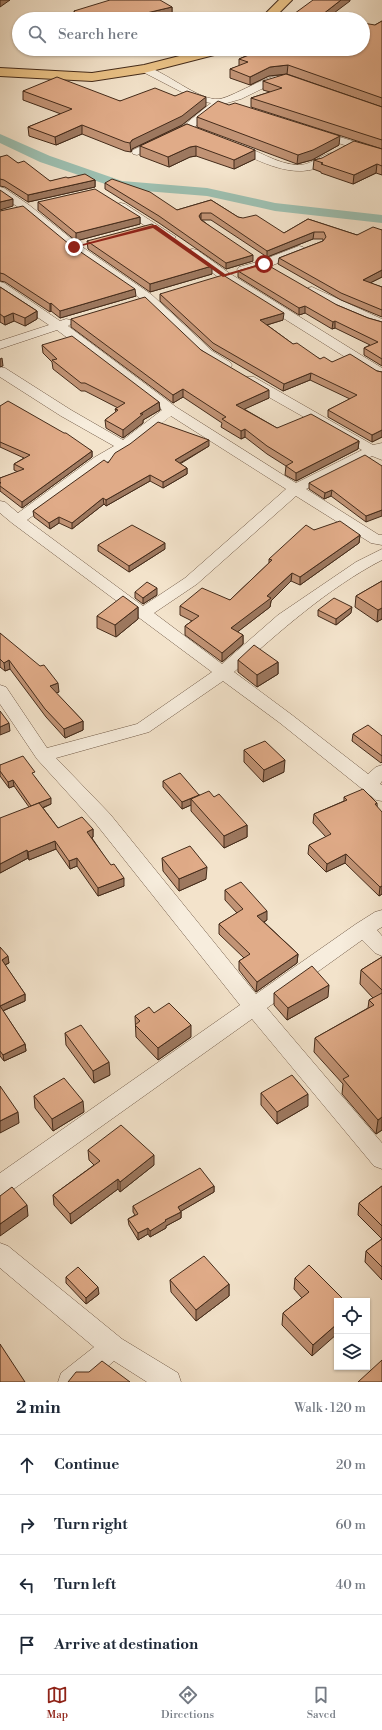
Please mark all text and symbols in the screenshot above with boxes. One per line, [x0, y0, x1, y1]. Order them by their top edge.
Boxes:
search box [12, 12, 370, 56]
icon: search [26, 23, 48, 45]
text: Search here [58, 25, 138, 44]
route end [65, 238, 83, 256]
route start [255, 255, 273, 273]
map controls [334, 1298, 370, 1370]
button: locate [334, 1298, 370, 1334]
button: layers [334, 1334, 370, 1370]
text: 2 min [16, 1397, 61, 1419]
text: Walk · 120 m [294, 1400, 366, 1416]
icon: ahead [16, 1454, 38, 1476]
text: Continue [54, 1455, 119, 1474]
text: 20 m [336, 1457, 366, 1473]
icon: right [16, 1514, 38, 1536]
text: Turn right [54, 1515, 128, 1534]
text: 60 m [335, 1517, 366, 1533]
icon: left [16, 1574, 38, 1596]
text: Turn left [54, 1575, 116, 1594]
text: 40 m [336, 1577, 366, 1593]
icon: arrive [16, 1634, 38, 1656]
text: Arrive at destination [54, 1635, 198, 1654]
tab: Map [46, 1684, 68, 1722]
tab: Directions [161, 1684, 214, 1722]
tab: Saved [307, 1684, 336, 1722]

